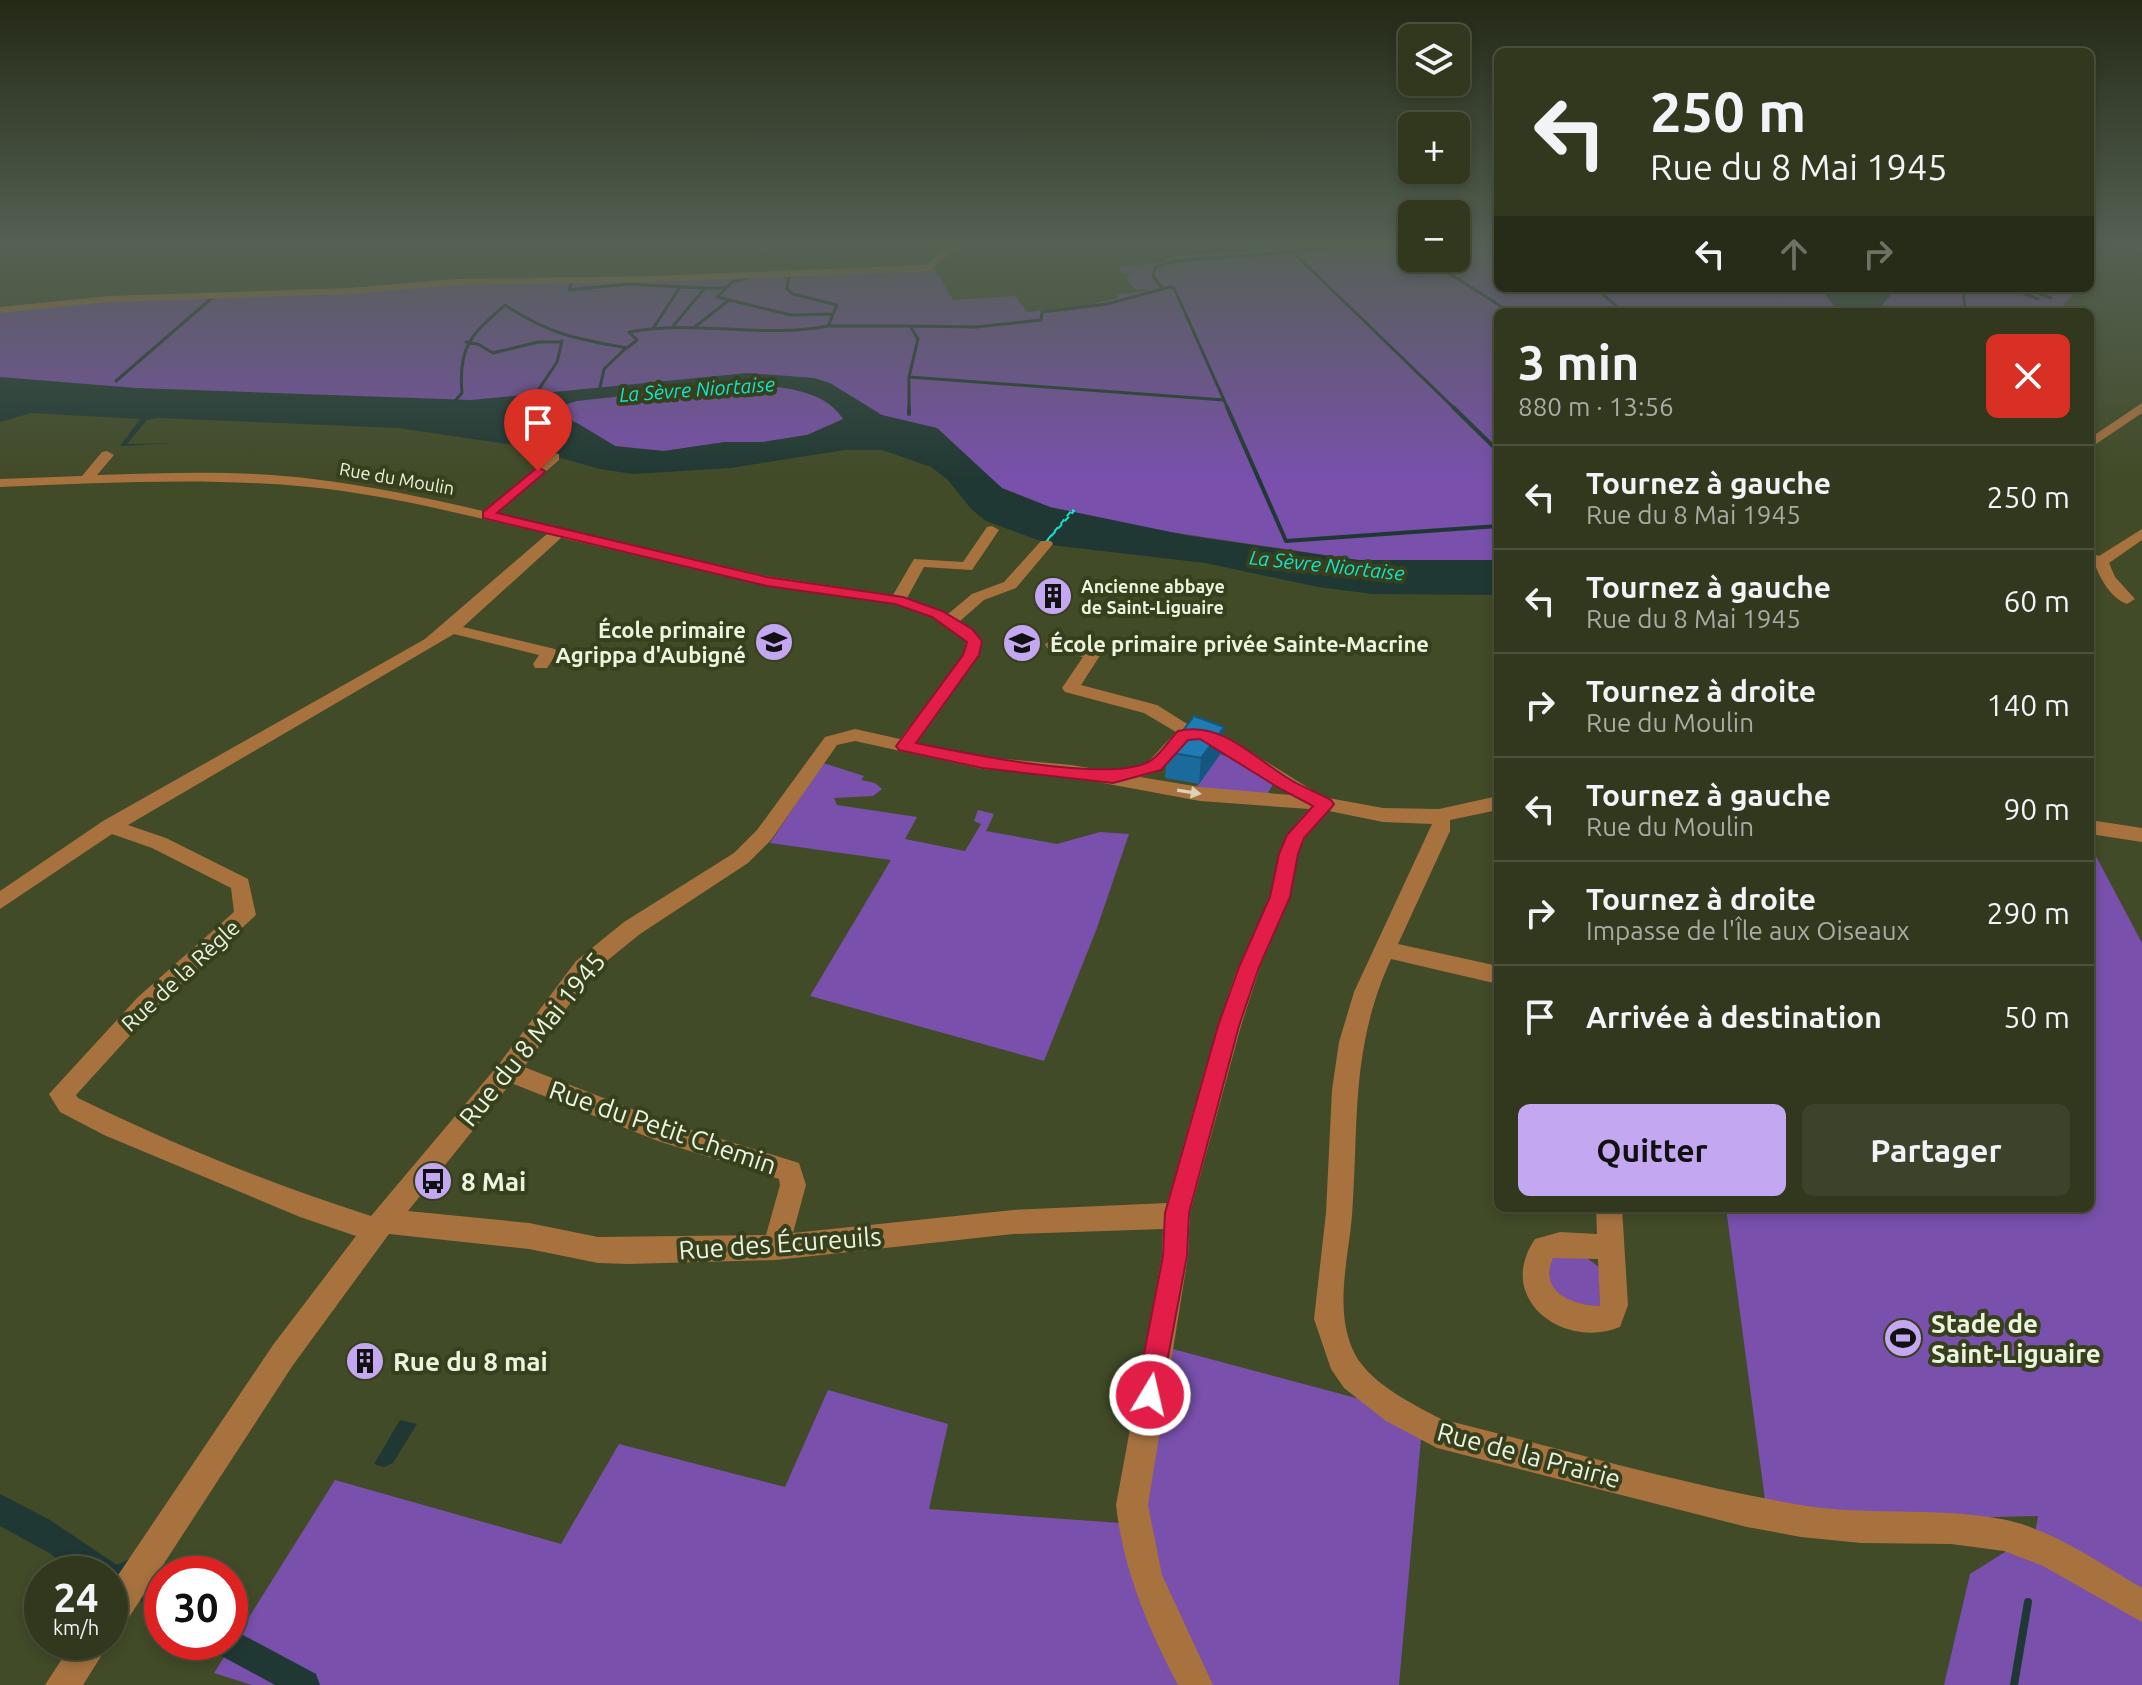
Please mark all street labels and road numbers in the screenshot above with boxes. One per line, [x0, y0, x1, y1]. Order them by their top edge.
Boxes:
street label: Rue du Moulin [338, 458, 456, 498]
street label: Rue de la Règle [116, 914, 244, 1036]
street label: Rue du 8 Mai 1945 [453, 946, 611, 1132]
street label: Rue du Petit Chemin [546, 1075, 780, 1179]
street label: Rue des Écureuils [678, 1220, 882, 1265]
street label: Rue de la Prairie [1434, 1417, 1624, 1493]

